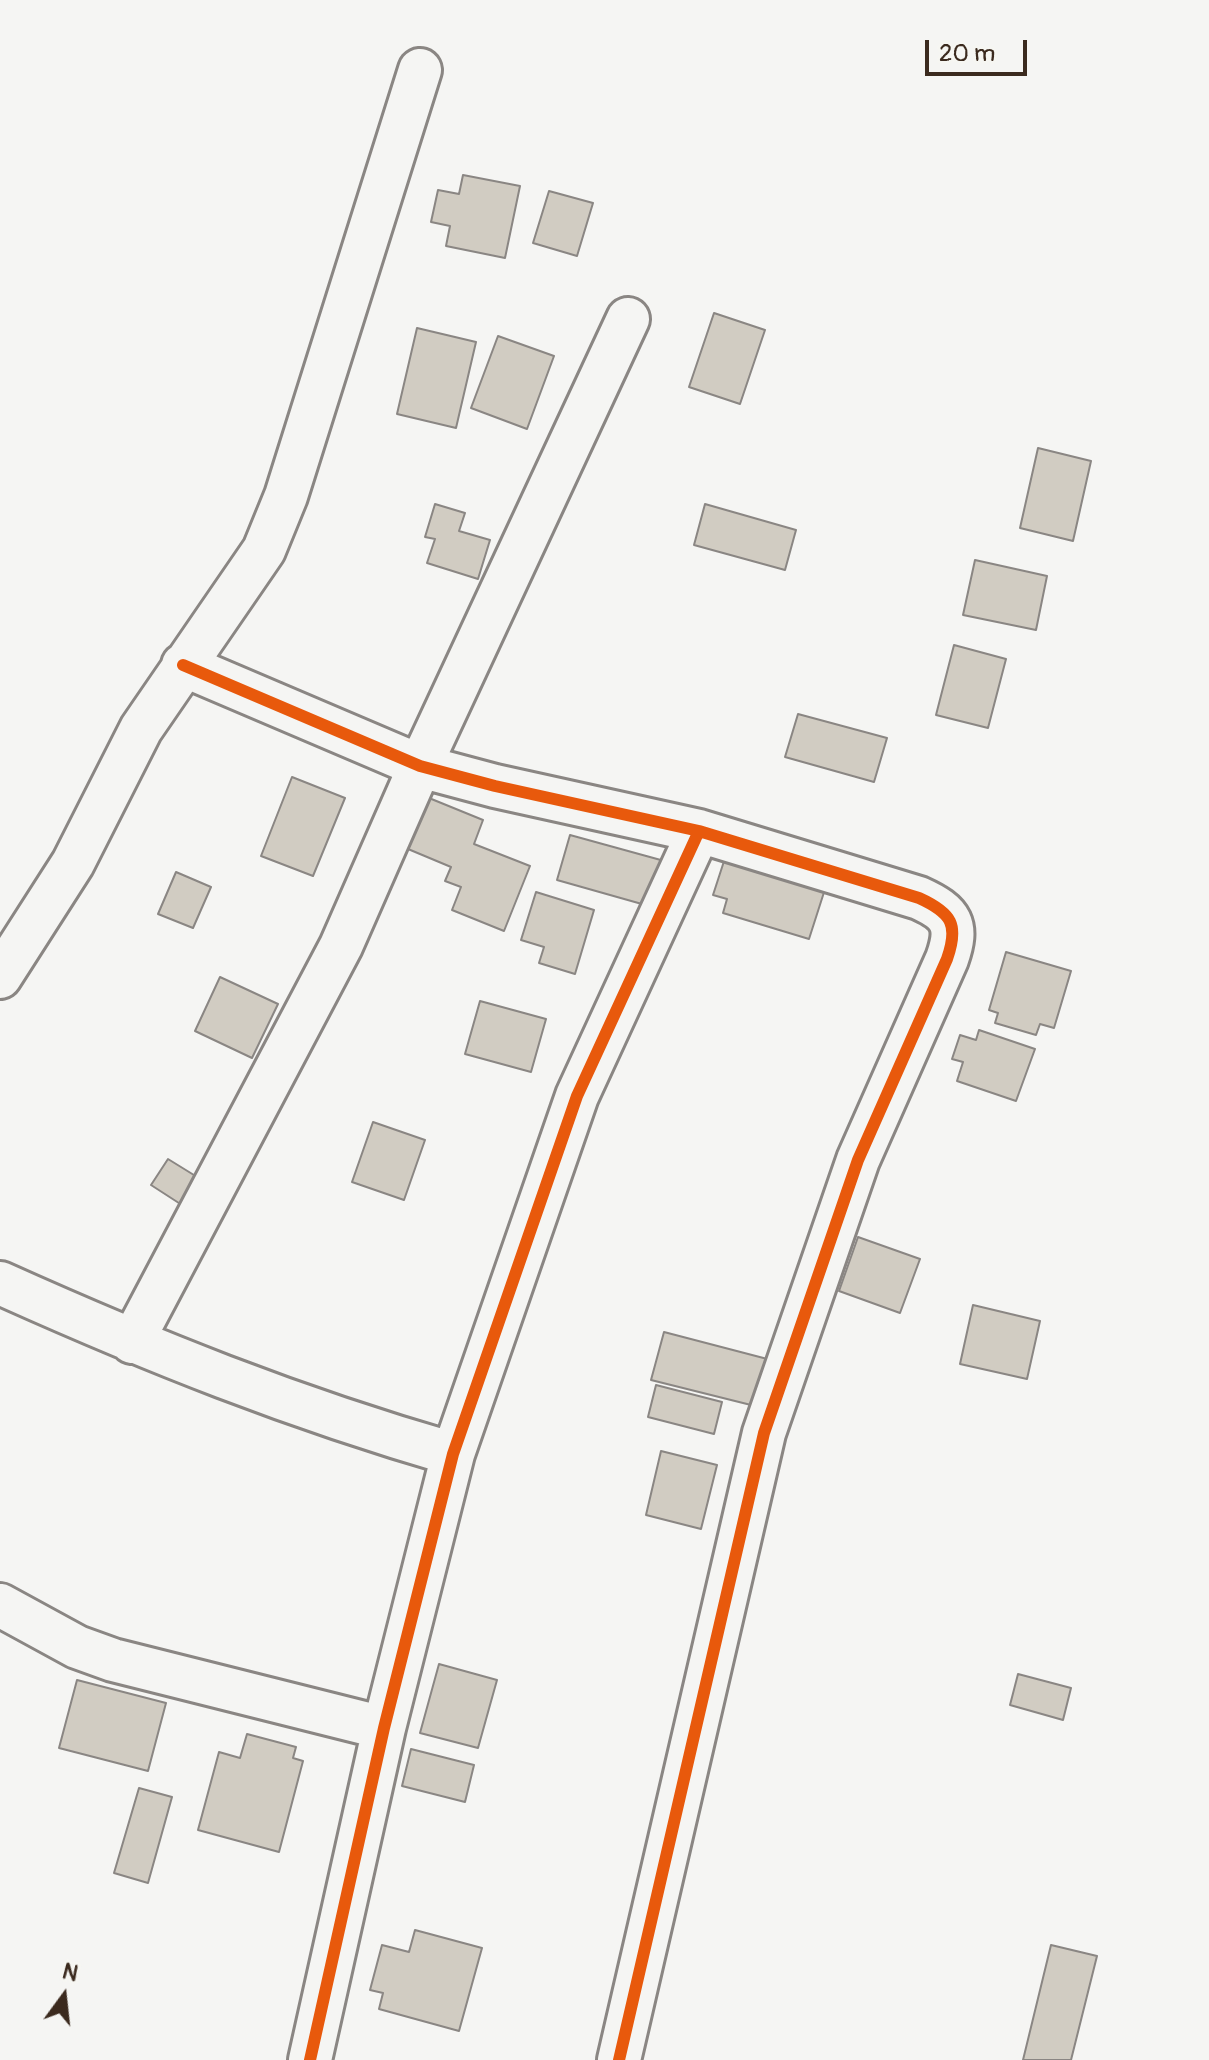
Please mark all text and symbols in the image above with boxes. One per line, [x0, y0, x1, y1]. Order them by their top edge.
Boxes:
scale bar [929, 24, 1031, 74]
text: 20 m [939, 39, 995, 68]
north arrow [24, 1956, 104, 2036]
text: N [59, 1957, 81, 1988]

